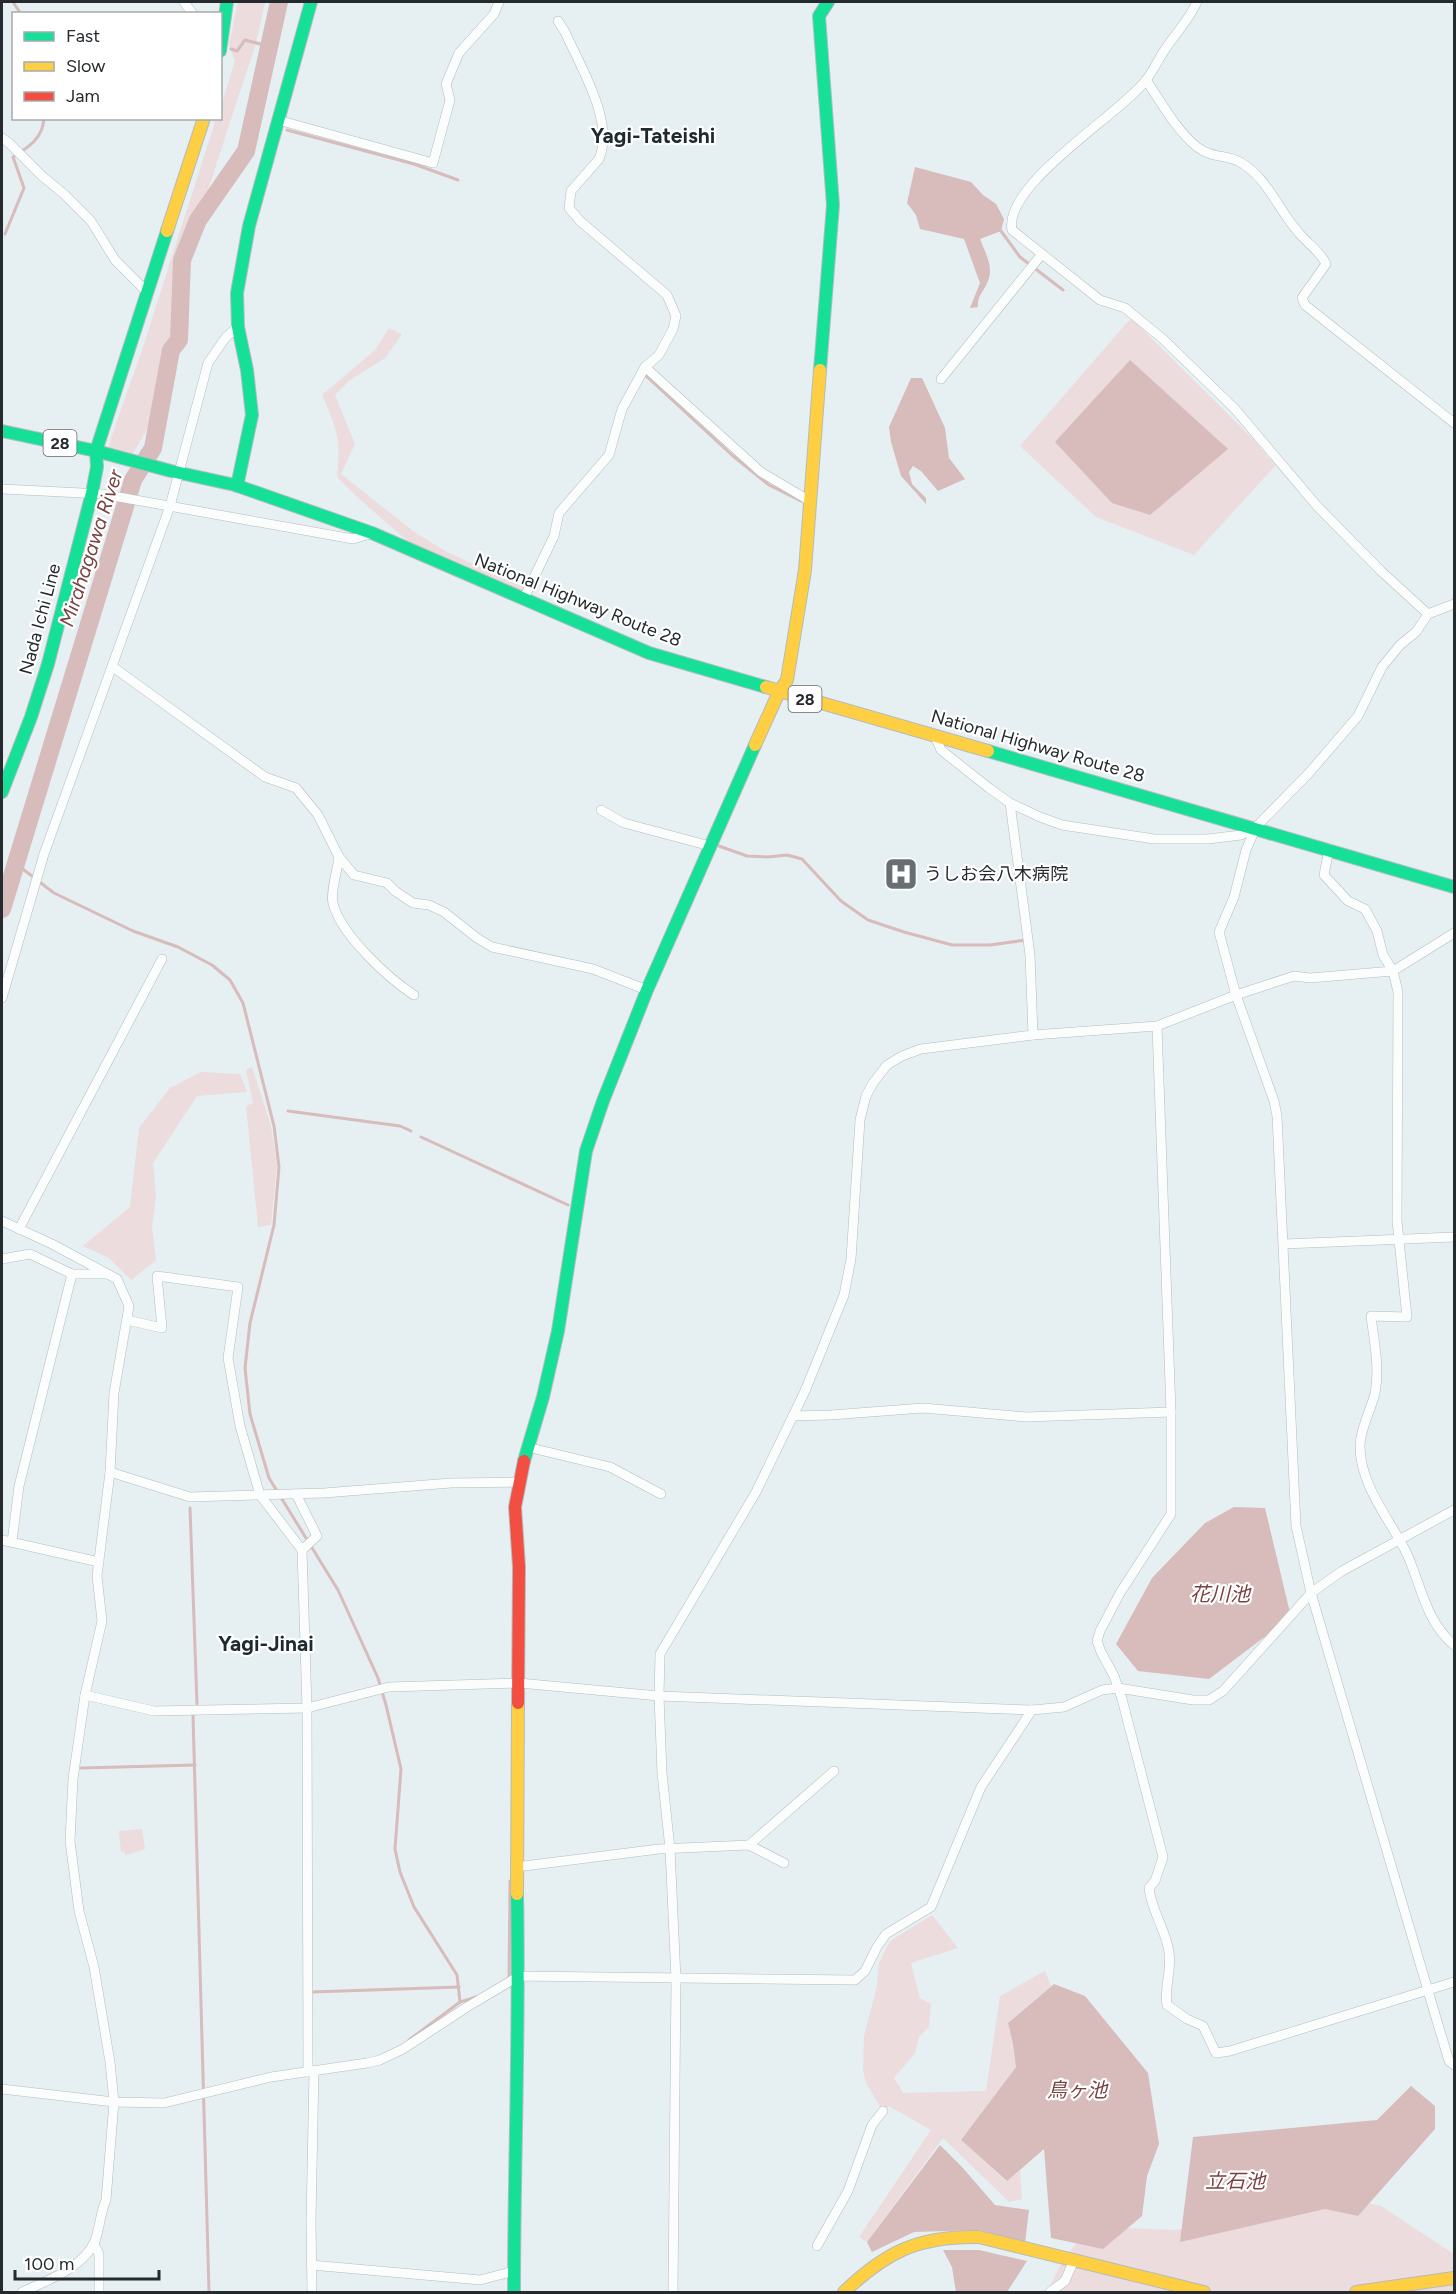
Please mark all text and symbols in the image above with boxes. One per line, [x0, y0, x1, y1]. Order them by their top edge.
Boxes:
legend [12, 12, 222, 120]
text: Fast [66, 25, 100, 47]
text: Slow [66, 55, 105, 77]
text: Jam [66, 85, 100, 107]
district label: Yagi-Tateishi [591, 123, 715, 148]
road number: 28 [44, 430, 76, 456]
water label: Mirahagawa River [54, 465, 128, 630]
street label: National Highway Route 28 [471, 548, 685, 652]
street label: Nada Ichi Line [15, 561, 65, 677]
road number: 28 [788, 686, 822, 712]
street label: National Highway Route 28 [929, 705, 1147, 787]
hospital icon: うしお会八木病院 [883, 856, 919, 892]
place label: うしお会八木病院 [924, 863, 1068, 885]
water label: 花川池 [1190, 1582, 1252, 1606]
district label: Yagi-Jinai [218, 1631, 314, 1656]
water label: 鳥ヶ池 [1047, 2078, 1109, 2102]
water label: 立石池 [1205, 2169, 1267, 2193]
scale bar [15, 2243, 159, 2281]
text: 100 m [24, 2253, 74, 2275]

